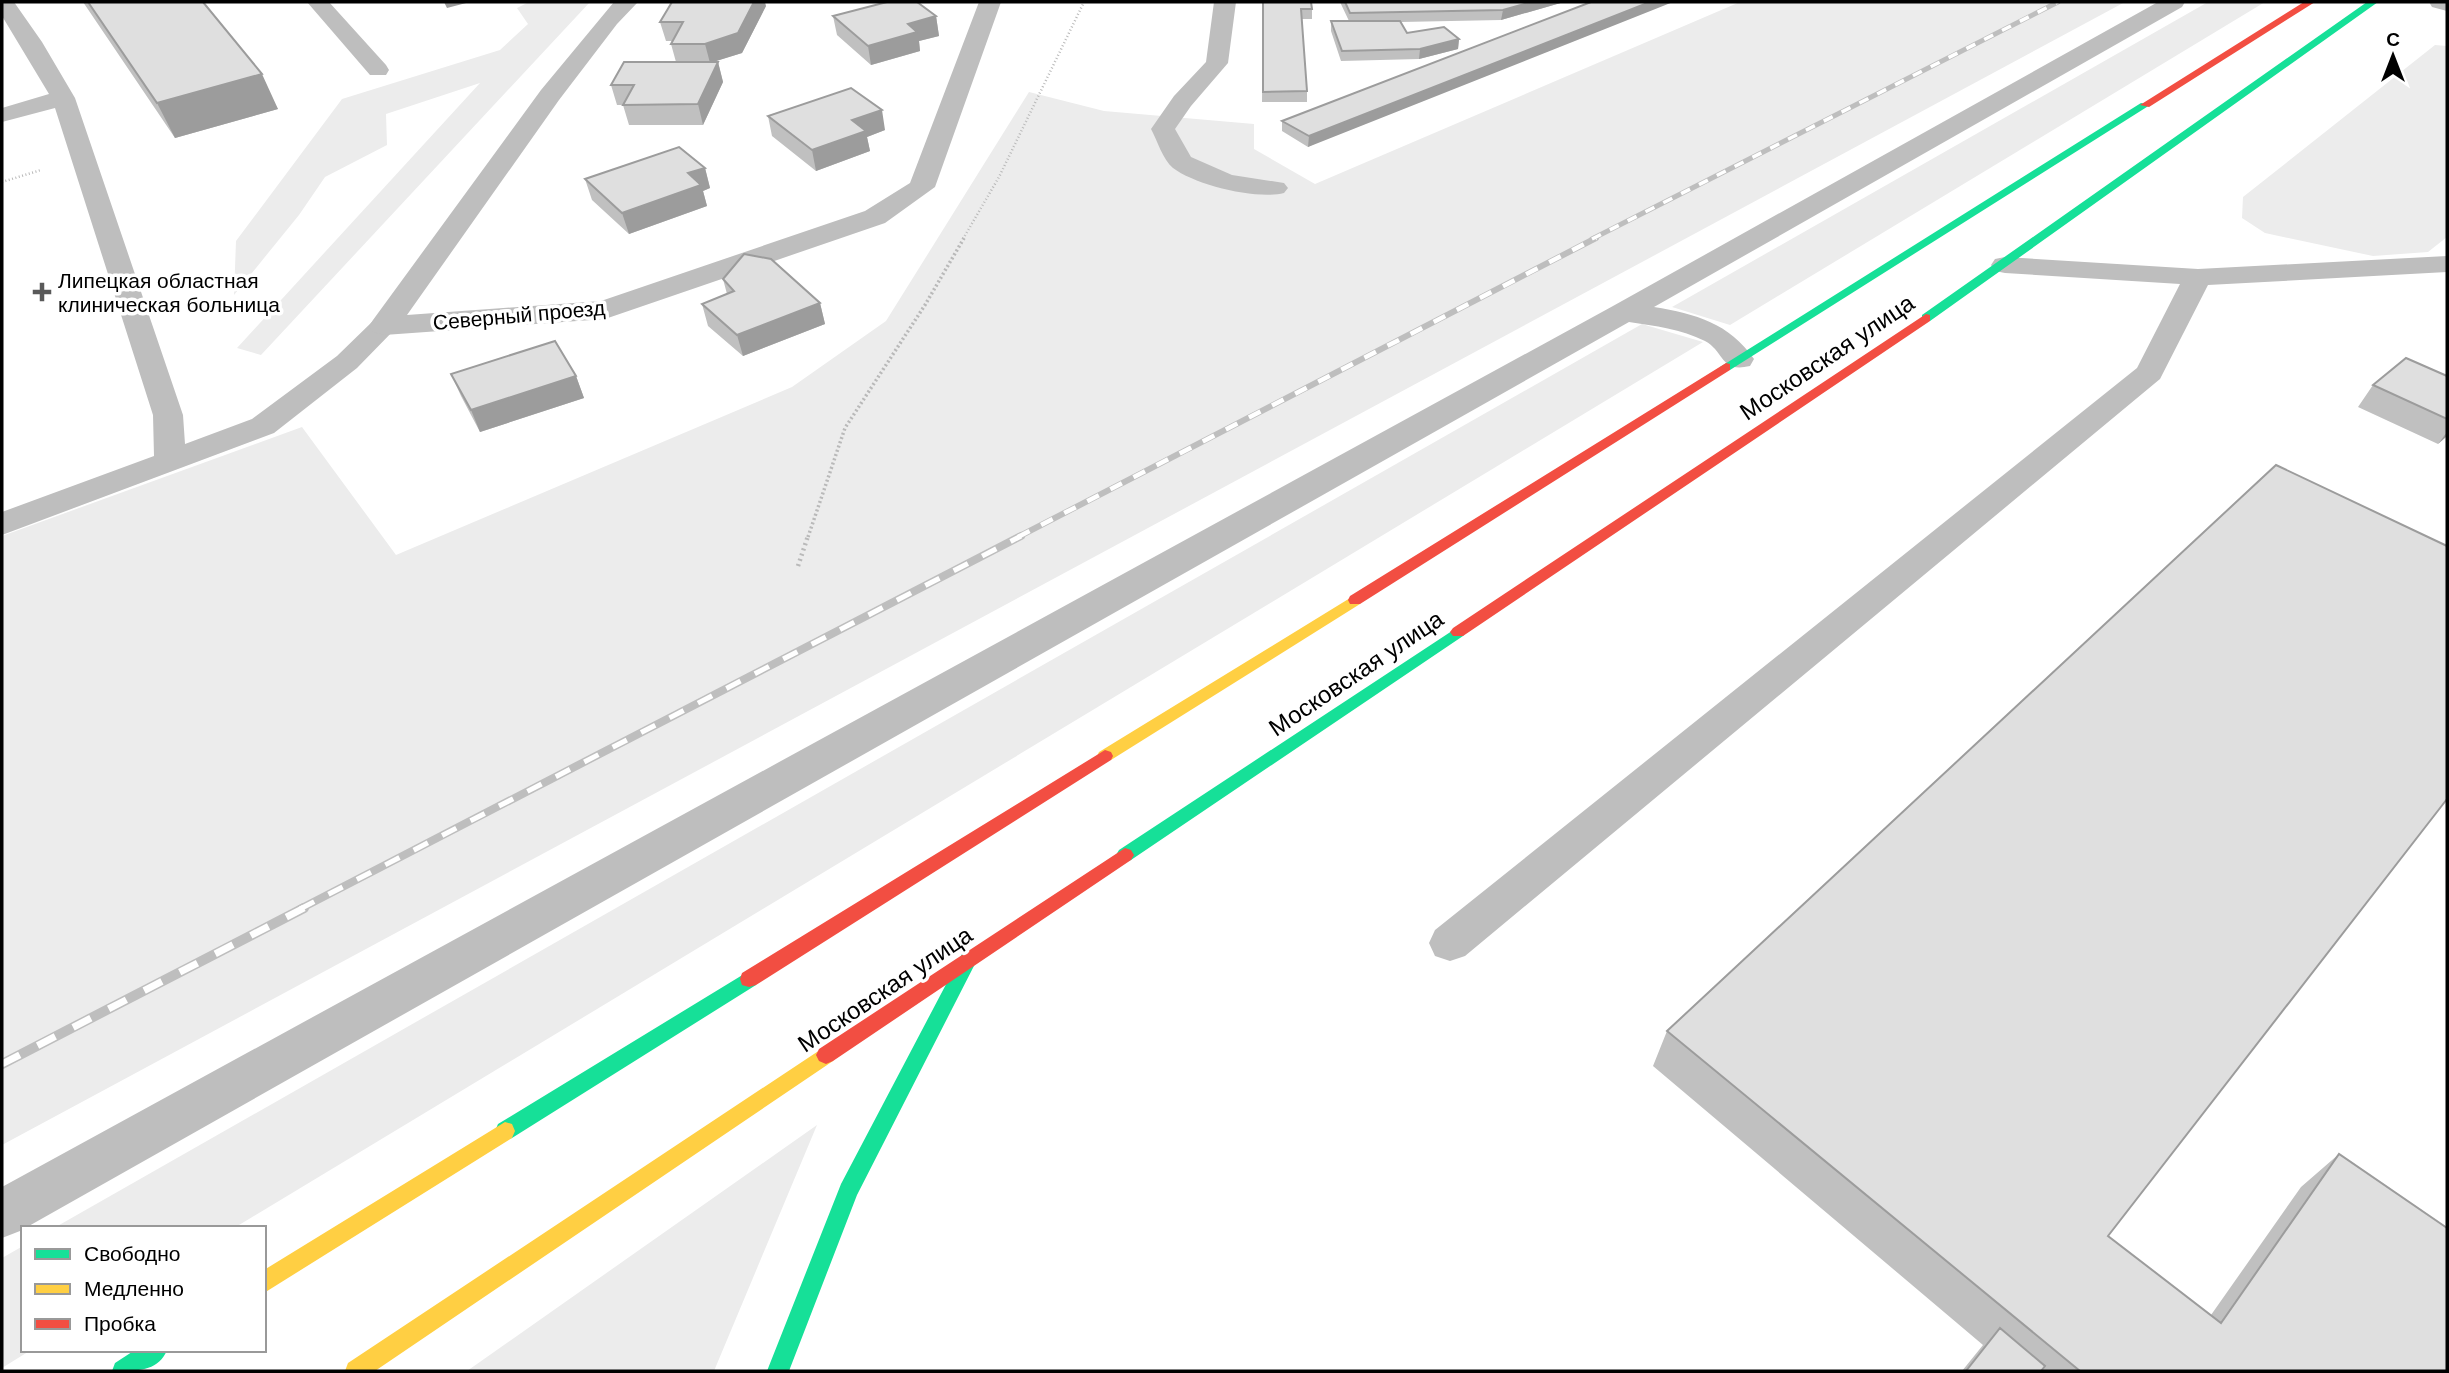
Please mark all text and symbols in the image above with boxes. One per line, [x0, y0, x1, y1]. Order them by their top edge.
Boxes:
north arrow [2358, 21, 2428, 91]
text: С [2386, 29, 2400, 50]
place label: Липецкая областная клиническая больница [58, 269, 280, 316]
marker: Липецкая областная клиническая больница [32, 282, 52, 302]
street label: Московская улица [1735, 288, 1920, 425]
street label: Северный проезд [432, 296, 606, 334]
street label: Московская улица [1264, 604, 1449, 741]
street label: Московская улица [793, 920, 978, 1057]
legend [21, 1226, 266, 1352]
text: Свободно [84, 1242, 181, 1265]
text: Медленно [84, 1277, 184, 1300]
text: Пробка [84, 1312, 156, 1335]

